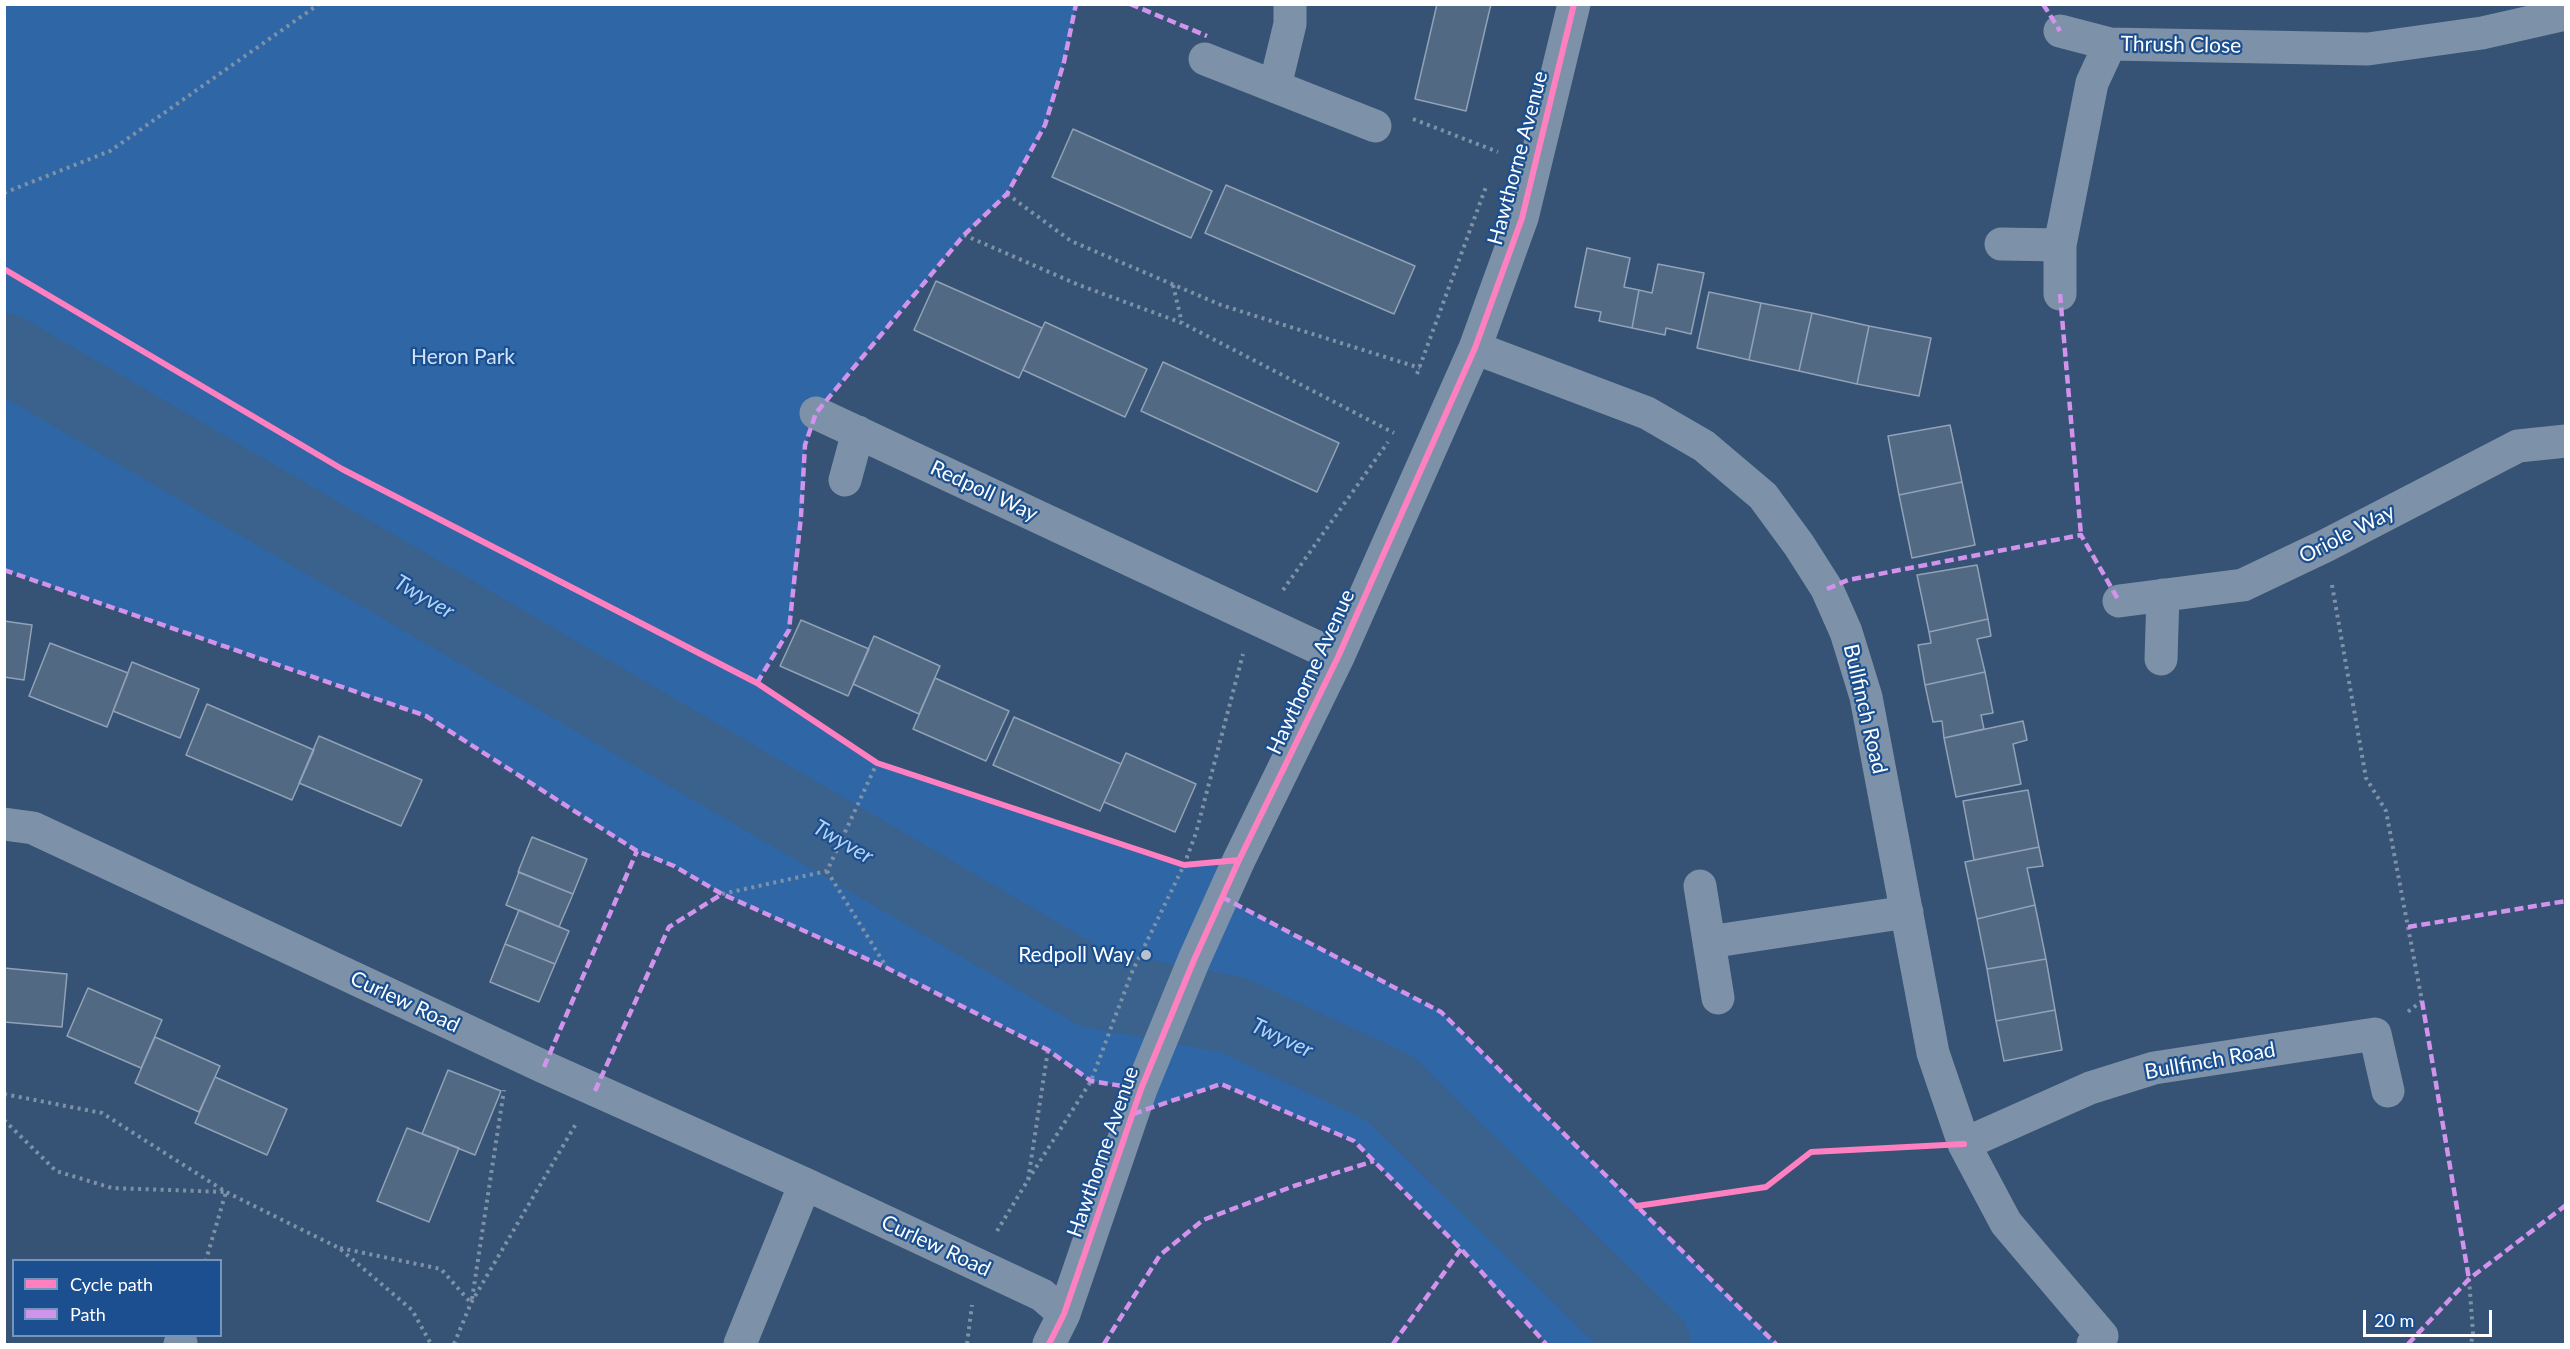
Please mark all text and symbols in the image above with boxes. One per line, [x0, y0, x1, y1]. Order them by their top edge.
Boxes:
street label: Thrush Close [2121, 31, 2241, 59]
street label: Hawthorne Avenue [1483, 68, 1553, 248]
park label: Heron Park [411, 344, 515, 370]
street label: Redpoll Way [926, 455, 1042, 527]
street label: Oriole Way [2295, 499, 2399, 569]
water label: Twyver [389, 569, 459, 625]
street label: Hawthorne Avenue [1262, 586, 1360, 758]
street label: Bullfinch Road [1838, 642, 1892, 776]
water label: Twyver [808, 814, 878, 870]
place label: Redpoll Way [1018, 942, 1134, 968]
marker: Redpoll Way [1139, 948, 1153, 962]
street label: Curlew Road [346, 966, 464, 1038]
water label: Twyver [1247, 1012, 1317, 1064]
street label: Bullfinch Road [2143, 1037, 2277, 1085]
street label: Hawthorne Avenue [1062, 1063, 1144, 1241]
street label: Curlew Road [877, 1210, 995, 1282]
legend [12, 1259, 222, 1337]
text: Cycle path [70, 1273, 153, 1295]
scale bar [2366, 1298, 2495, 1336]
text: Path [70, 1303, 106, 1325]
text: 20 m [2374, 1309, 2414, 1331]

